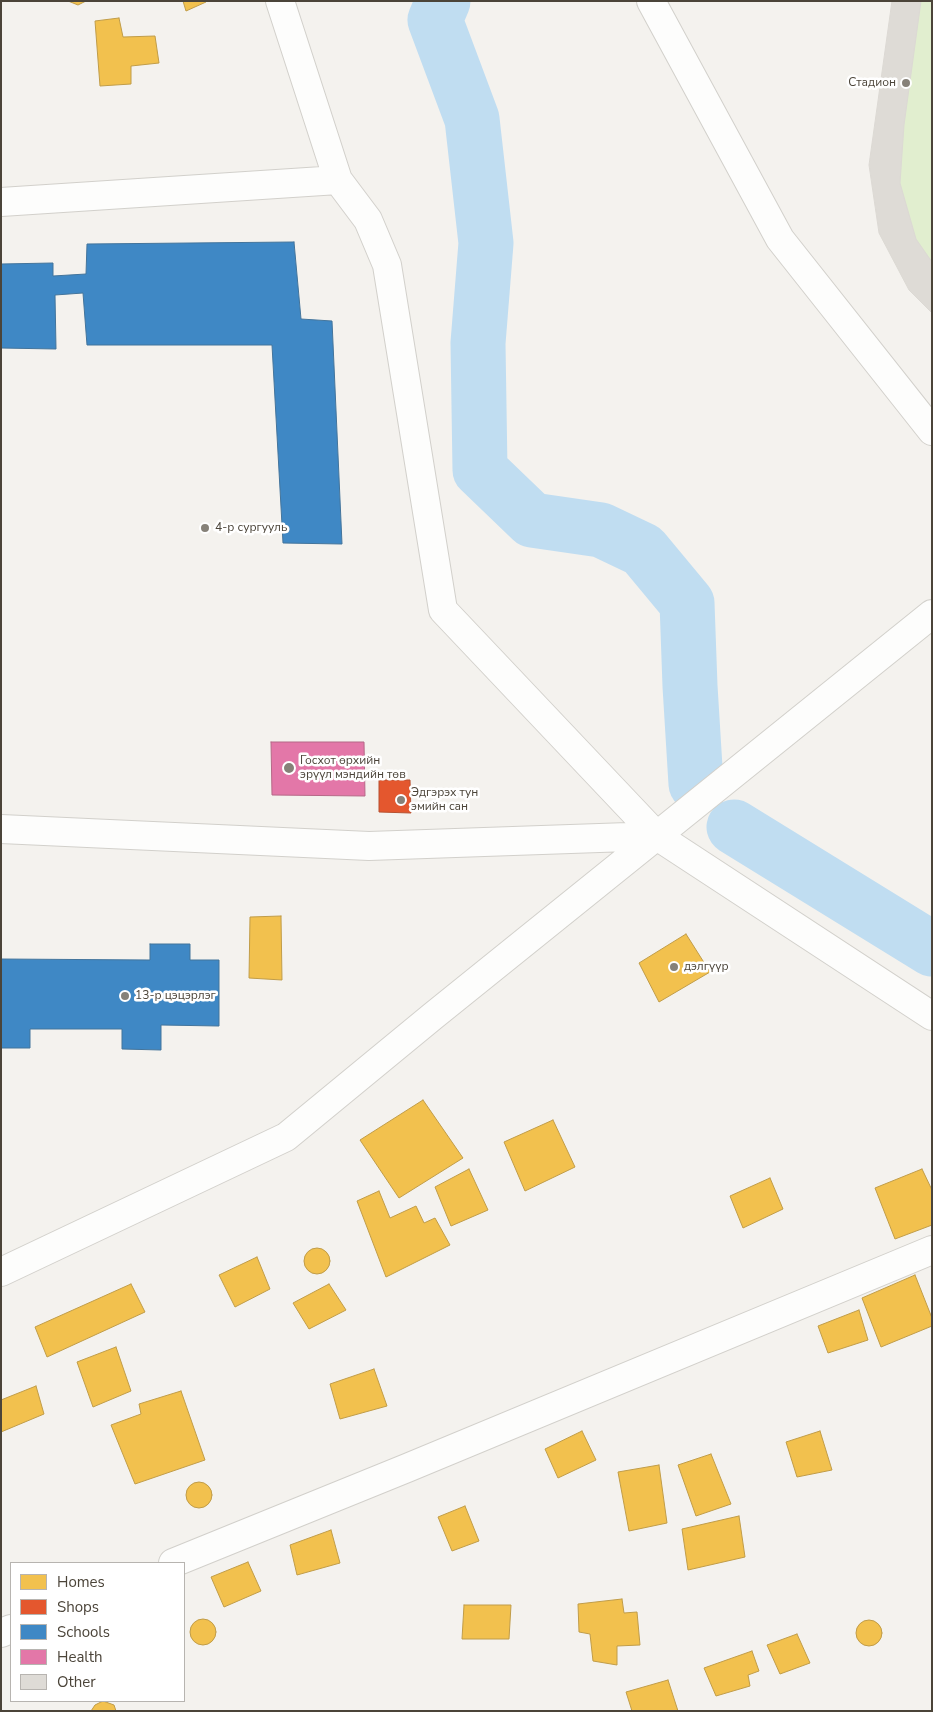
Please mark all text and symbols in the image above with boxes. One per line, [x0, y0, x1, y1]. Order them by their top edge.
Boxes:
place label: Стадион [848, 76, 896, 90]
marker: Стадион [900, 77, 912, 89]
place label: 4-р сургууль [215, 521, 287, 535]
marker: 4-р сургууль [199, 522, 211, 534]
place label: Госхот өрхийн эрүүл мэндийн төв [300, 754, 406, 782]
marker: Госхот өрхийн эрүүл мэндийн төв [282, 761, 296, 775]
place label: Эдгэрэх тун эмийн сан [411, 786, 478, 814]
marker: Эдгэрэх тун эмийн сан [395, 794, 407, 806]
place label: дэлгүүр [684, 960, 729, 974]
marker: дэлгүүр [668, 961, 680, 973]
place label: 13-р цэцэрлэг [135, 989, 216, 1003]
marker: 13-р цэцэрлэг [119, 990, 131, 1002]
legend [10, 1562, 185, 1702]
text: Homes [57, 1572, 105, 1592]
text: Shops [57, 1597, 99, 1617]
text: Schools [57, 1622, 110, 1642]
text: Health [57, 1647, 102, 1667]
text: Other [57, 1672, 96, 1692]

